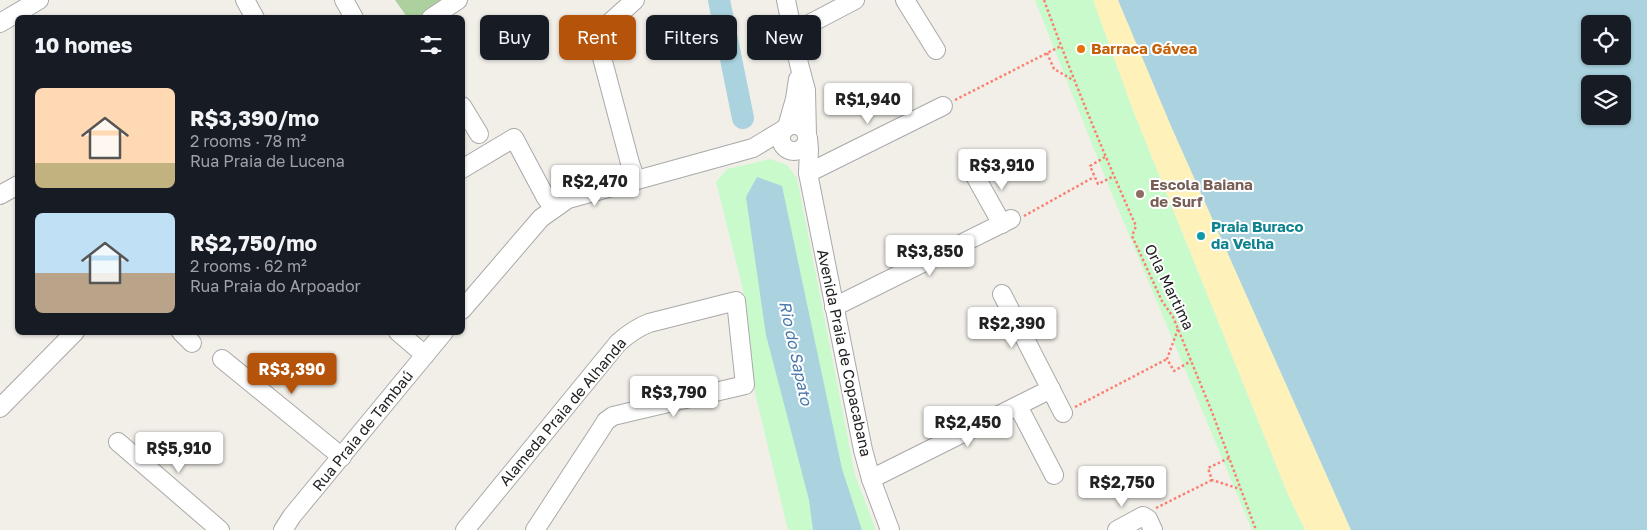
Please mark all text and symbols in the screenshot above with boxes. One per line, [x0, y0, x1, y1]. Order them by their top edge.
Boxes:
chip: Buy [480, 15, 549, 60]
chip: Rent [559, 15, 636, 60]
chip: Filters [646, 15, 737, 60]
chip: New [747, 15, 821, 60]
map controls [1581, 15, 1631, 125]
button: locate [1581, 15, 1631, 65]
icon: filters [417, 31, 445, 59]
text: 10 homes [35, 32, 133, 58]
place label: Barraca Gávea [1091, 39, 1198, 57]
marker: Barraca Gávea [1075, 43, 1087, 55]
button: layers [1581, 75, 1631, 125]
pin: R$1,940 [822, 82, 914, 125]
text: R$1,940 [835, 89, 901, 109]
text: R$3,390/mo [190, 105, 319, 131]
icon: home [75, 108, 135, 168]
text: 2 rooms · 78 m² [190, 131, 306, 151]
pin: R$3,910 [956, 148, 1048, 191]
text: Rua Praia de Lucena [190, 151, 345, 171]
text: R$3,910 [969, 155, 1035, 175]
pin: R$2,470 [549, 164, 641, 207]
text: R$2,470 [562, 171, 628, 191]
place label: Escola Baiana de Surf [1150, 175, 1253, 210]
marker: Escola Baiana de Surf [1134, 188, 1146, 200]
place label: Praia Buraco da Velha [1211, 217, 1303, 252]
text: R$2,750/mo [190, 230, 317, 256]
marker: Praia Buraco da Velha [1195, 230, 1207, 242]
icon: home [75, 233, 135, 293]
pin: R$3,850 [884, 234, 976, 277]
text: R$3,850 [896, 241, 964, 261]
street label: Orla Martima [1141, 241, 1198, 332]
street label: Avenida Praia de Copacabana [814, 247, 876, 458]
text: 2 rooms · 62 m² [190, 256, 307, 276]
text: Rua Praia do Arpoador [190, 276, 361, 296]
water label: Rio do Sapato [775, 299, 817, 408]
pin: R$2,390 [966, 306, 1058, 349]
text: R$2,390 [978, 313, 1046, 333]
street label: Alameda Praia de Alhanda [495, 334, 629, 489]
pin: R$3,390 [246, 352, 338, 395]
text: R$3,390 [258, 359, 326, 379]
street label: Rua Praia de Tambaú [308, 367, 416, 494]
pin: R$3,790 [628, 376, 720, 418]
text: R$3,790 [641, 382, 707, 402]
pin: R$2,450 [922, 406, 1014, 448]
text: R$2,450 [935, 412, 1001, 432]
pin: R$5,910 [133, 432, 225, 474]
text: R$5,910 [146, 438, 212, 458]
pin: R$2,750 [1076, 466, 1168, 508]
text: R$2,750 [1089, 472, 1155, 492]

